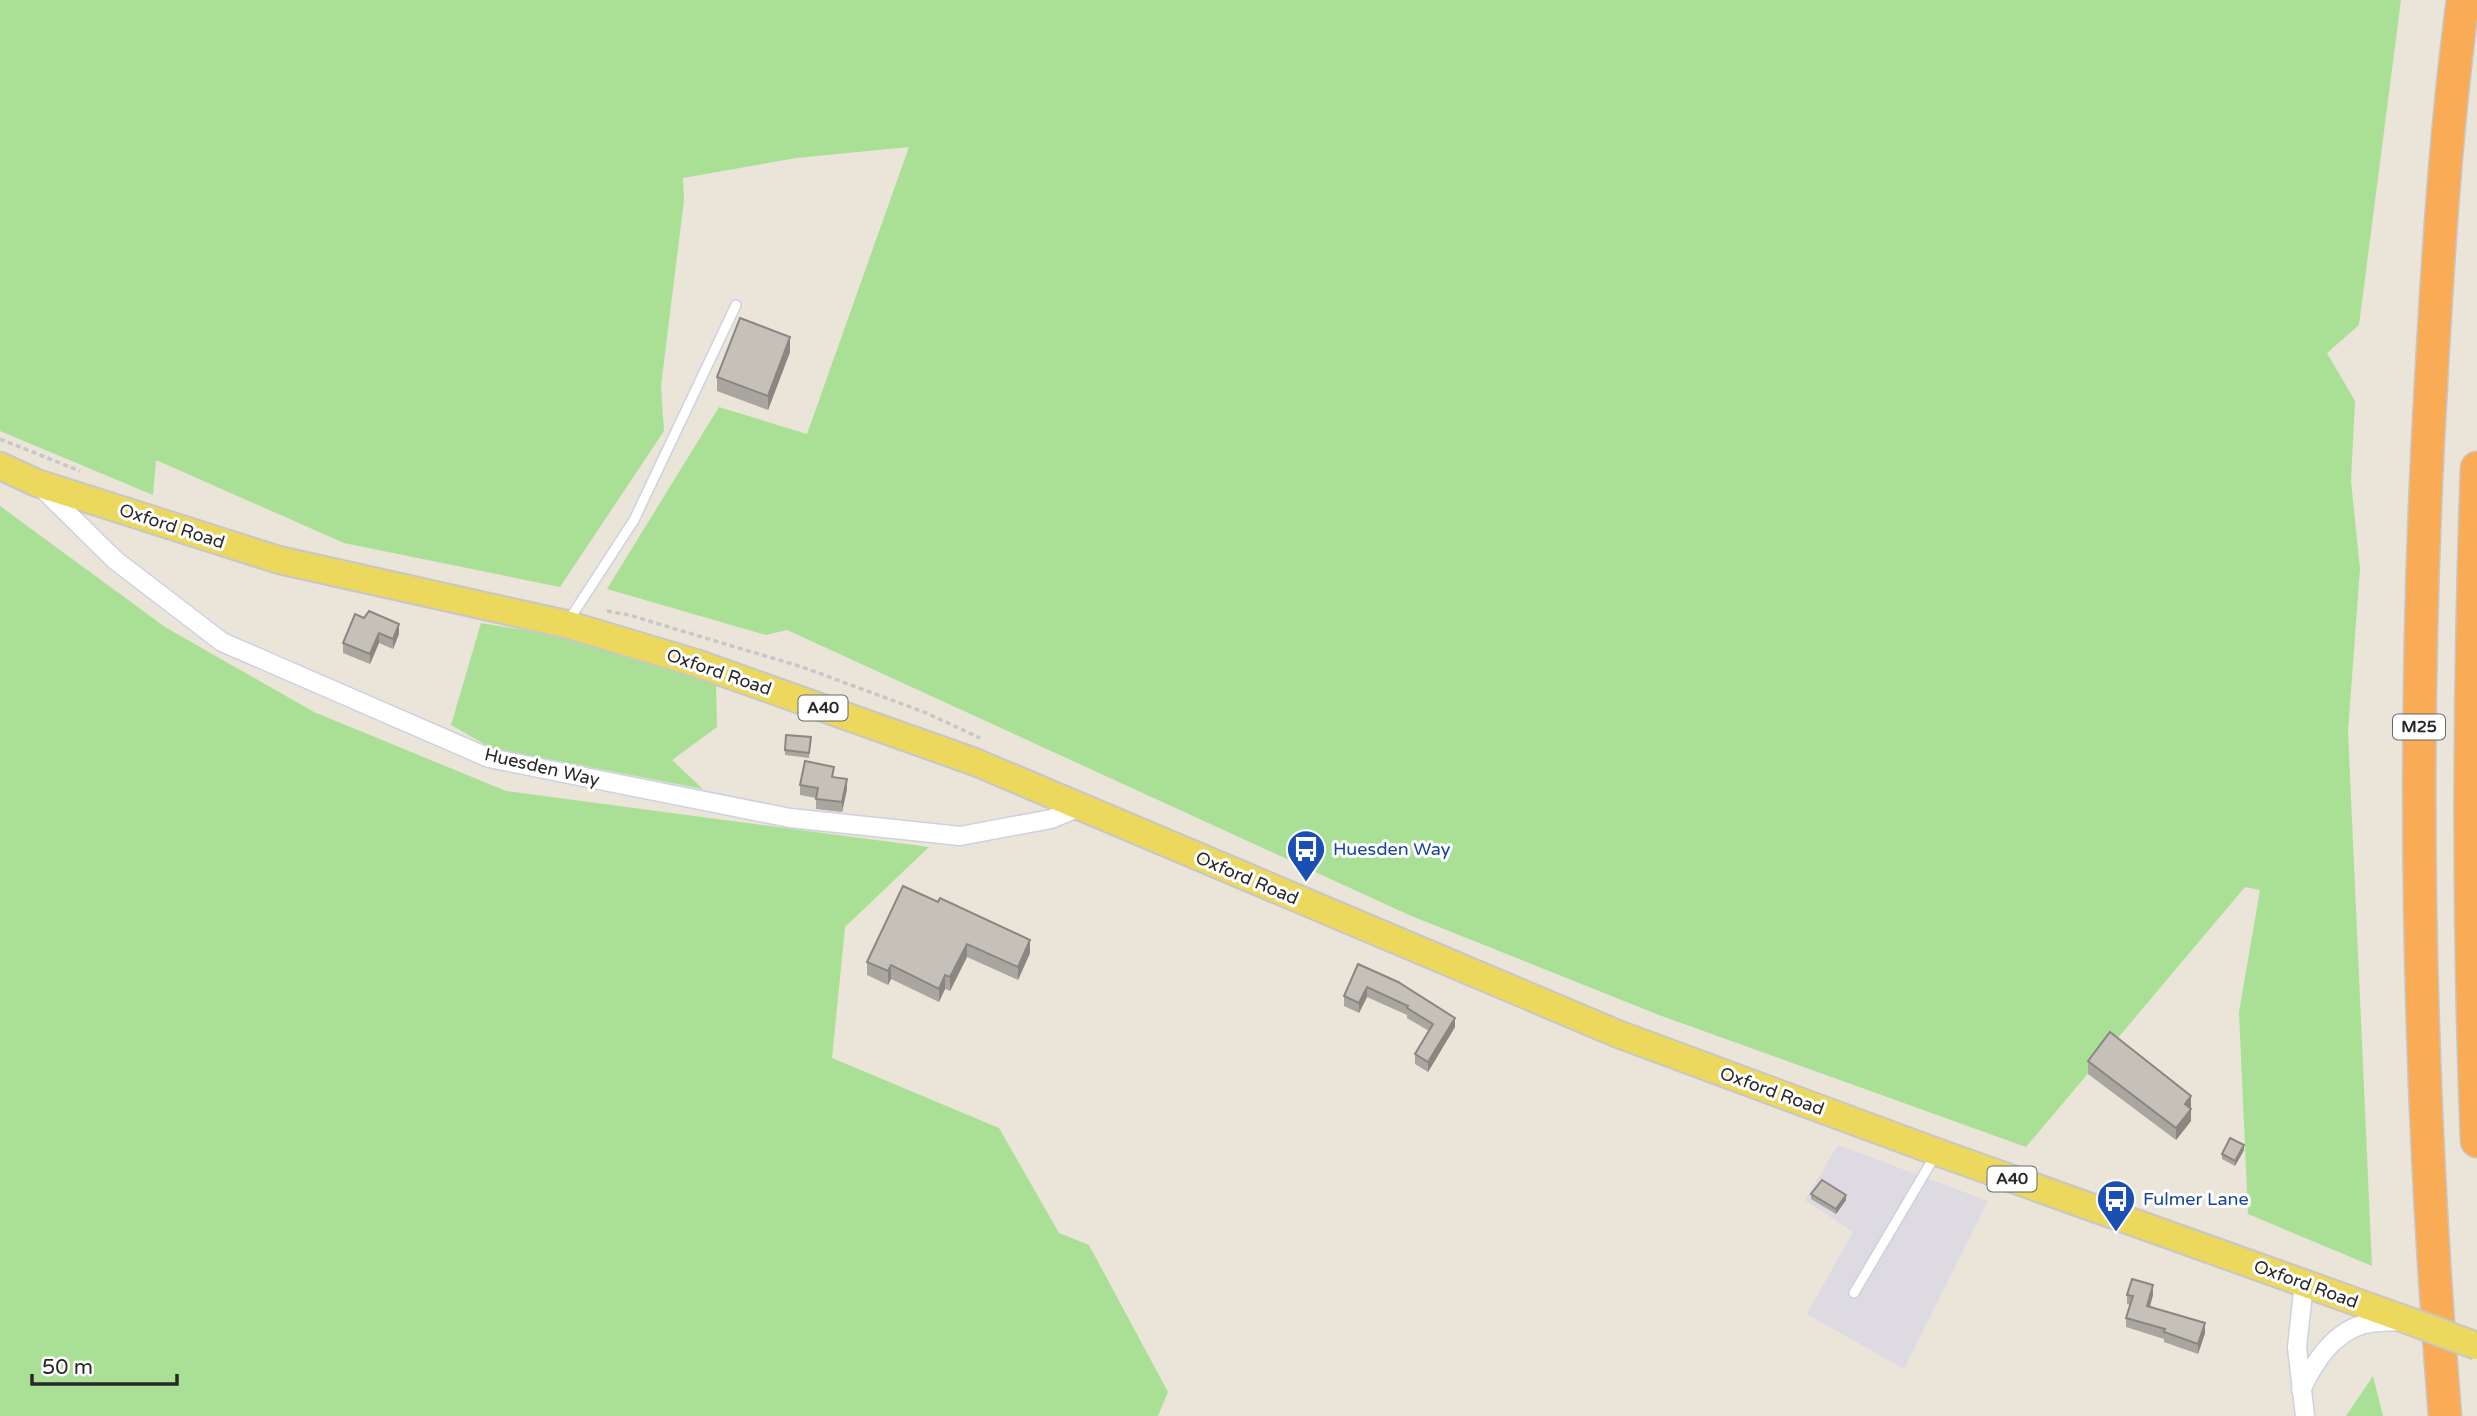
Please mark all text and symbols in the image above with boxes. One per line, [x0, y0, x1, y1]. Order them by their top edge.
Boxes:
street label: Oxford Road [116, 499, 228, 553]
street label: Oxford Road [664, 644, 774, 700]
road number: A40 [798, 695, 848, 720]
road number: M25 [2393, 714, 2445, 740]
street label: Huesden Way [482, 743, 602, 791]
bus stop icon: Huesden Way [1285, 828, 1327, 883]
place label: Huesden Way [1333, 838, 1451, 860]
street label: Oxford Road [1192, 846, 1302, 910]
street label: Oxford Road [1717, 1062, 1827, 1120]
road number: A40 [1988, 1166, 2036, 1191]
bus stop icon: Fulmer Lane [2095, 1178, 2137, 1233]
place label: Fulmer Lane [2143, 1188, 2249, 1210]
street label: Oxford Road [2251, 1255, 2361, 1313]
scale bar [32, 1342, 177, 1386]
text: 50 m [42, 1355, 93, 1380]

